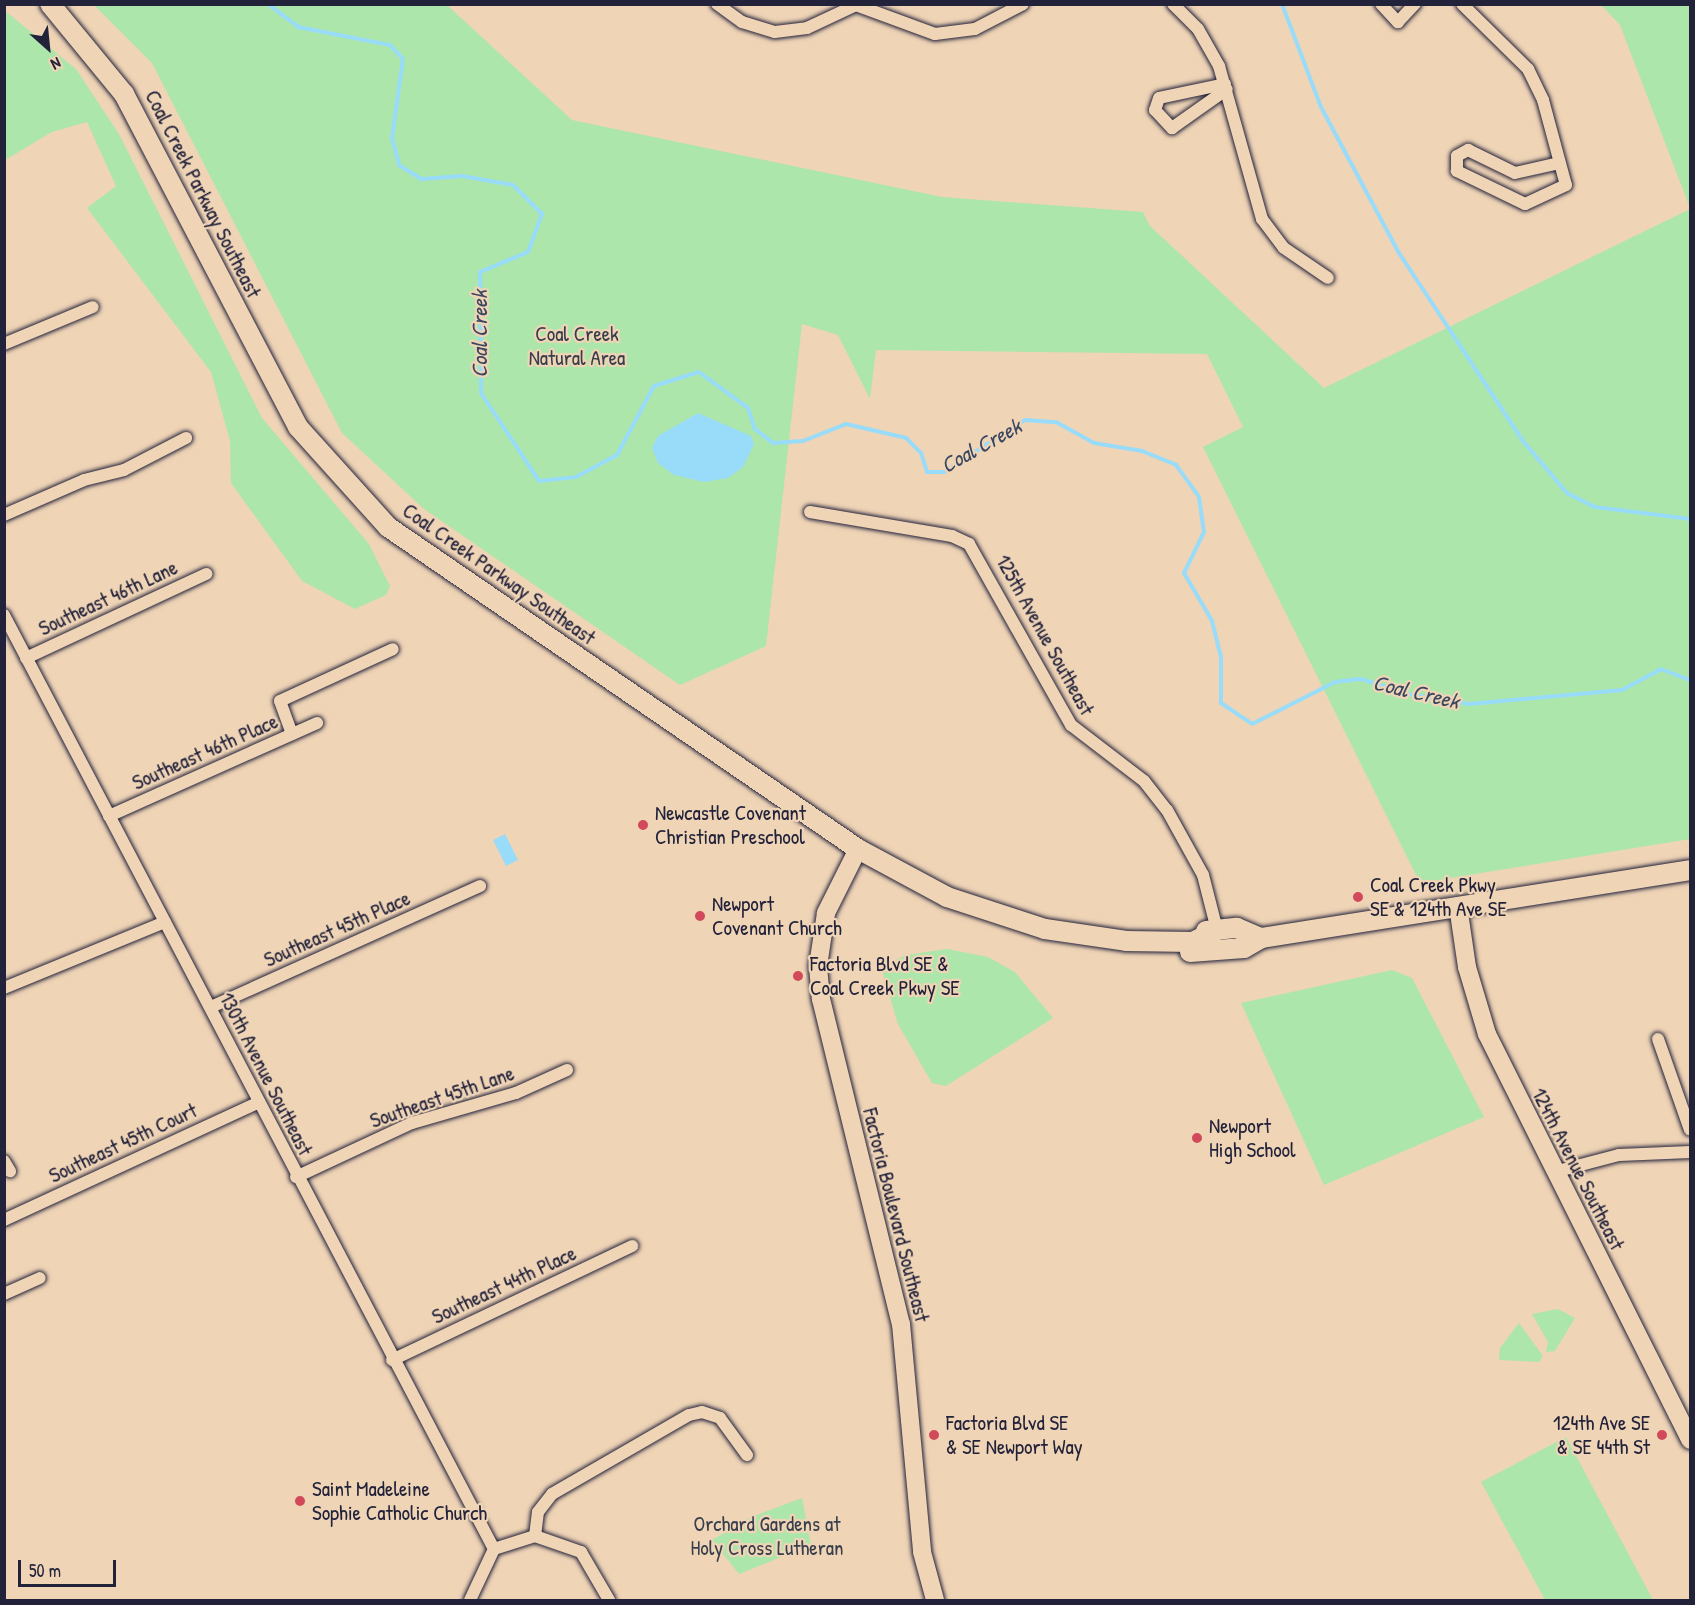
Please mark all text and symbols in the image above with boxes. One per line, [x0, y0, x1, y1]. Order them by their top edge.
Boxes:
north arrow [18, 18, 78, 78]
text: N [47, 52, 65, 76]
street label: Coal Creek Parkway Southeast [140, 86, 266, 302]
water label: Coal Creek [467, 290, 493, 378]
park label: Coal Creek Natural Area [529, 321, 625, 371]
water label: Coal Creek [936, 413, 1026, 479]
street label: Coal Creek Parkway Southeast [398, 498, 600, 650]
street label: 125th Avenue Southeast [990, 550, 1100, 720]
street label: Southeast 46th Lane [35, 555, 181, 641]
water label: Coal Creek [1370, 669, 1462, 715]
street label: Southeast 46th Place [128, 709, 282, 795]
place label: Newcastle Covenant Christian Preschool [655, 800, 806, 850]
marker: Newcastle Covenant Christian Preschool [636, 818, 650, 832]
place label: Coal Creek Pkwy SE & 124th Ave SE [1370, 872, 1507, 922]
street label: Southeast 45th Place [260, 885, 414, 973]
marker: Coal Creek Pkwy SE & 124th Ave SE [1351, 890, 1365, 904]
place label: Newport Covenant Church [712, 891, 842, 941]
marker: Newport Covenant Church [693, 909, 707, 923]
place label: Factoria Blvd SE & Coal Creek Pkwy SE [810, 951, 960, 1001]
marker: Factoria Blvd SE & Coal Creek Pkwy SE [791, 969, 805, 983]
street label: 130th Avenue Southeast [214, 988, 318, 1160]
street label: Southeast 45th Lane [367, 1061, 517, 1133]
street label: 124th Avenue Southeast [1526, 1084, 1630, 1254]
street label: Southeast 45th Court [45, 1098, 201, 1188]
street label: Factoria Boulevard Southeast [857, 1105, 935, 1325]
place label: Newport High School [1209, 1113, 1296, 1163]
marker: Newport High School [1190, 1131, 1204, 1145]
street label: Southeast 44th Place [428, 1241, 580, 1329]
place label: Factoria Blvd SE & SE Newport Way [946, 1410, 1083, 1460]
place label: 124th Ave SE & SE 44th St [1553, 1410, 1650, 1460]
marker: Factoria Blvd SE & SE Newport Way [927, 1428, 941, 1442]
marker: 124th Ave SE & SE 44th St [1655, 1428, 1669, 1442]
place label: Saint Madeleine Sophie Catholic Church [312, 1476, 487, 1526]
marker: Saint Madeleine Sophie Catholic Church [293, 1494, 307, 1508]
park label: Orchard Gardens at Holy Cross Lutheran [690, 1511, 844, 1561]
scale bar [21, 1548, 118, 1586]
text: 50 m [29, 1558, 61, 1583]

